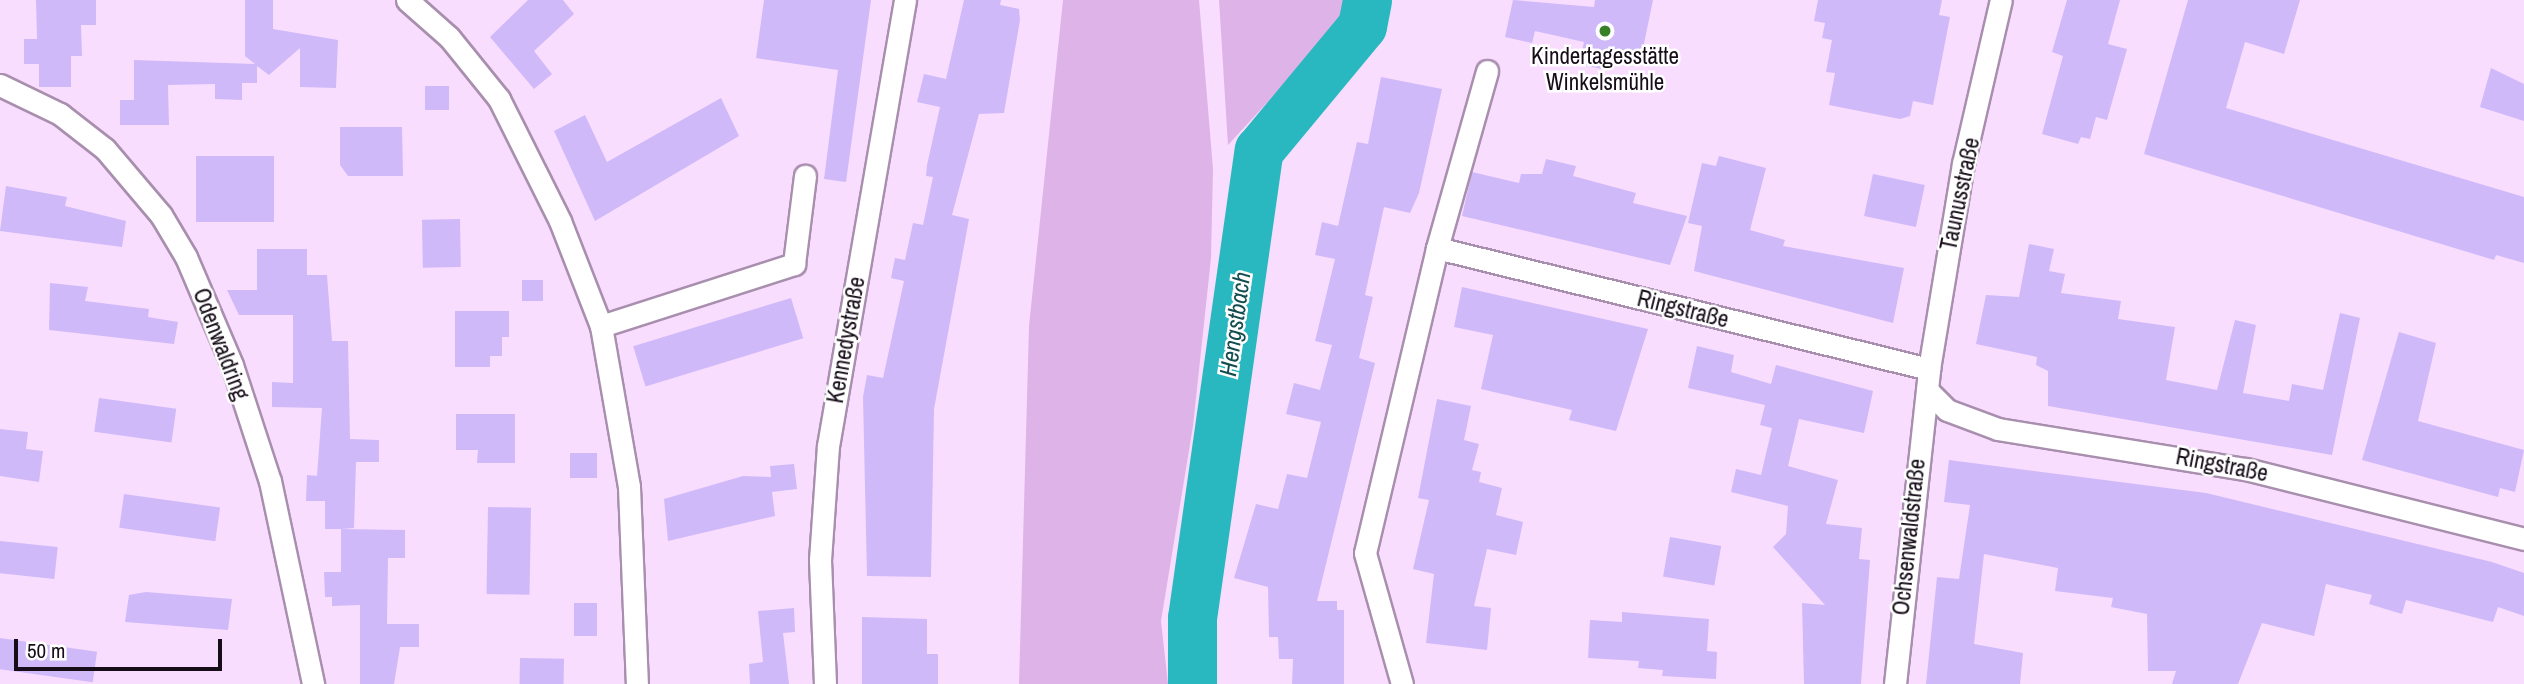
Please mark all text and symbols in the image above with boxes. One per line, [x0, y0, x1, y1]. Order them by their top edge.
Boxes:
marker: Kindertagesstätte Winkelsmühle [1597, 23, 1613, 39]
place label: Kindertagesstätte Winkelsmühle [1531, 42, 1679, 96]
street label: Taunusstraße [1935, 135, 1985, 253]
water label: Hengstbach [1213, 270, 1257, 378]
street label: Kennedystraße [821, 275, 871, 405]
street label: Odenwaldring [187, 284, 255, 404]
street label: Ringstraße [1634, 284, 1732, 334]
street label: Ringstraße [2174, 443, 2270, 487]
street label: Ochsenwaldstraße [1887, 457, 1931, 617]
scale bar [18, 624, 226, 668]
text: 50 m [27, 636, 65, 665]

